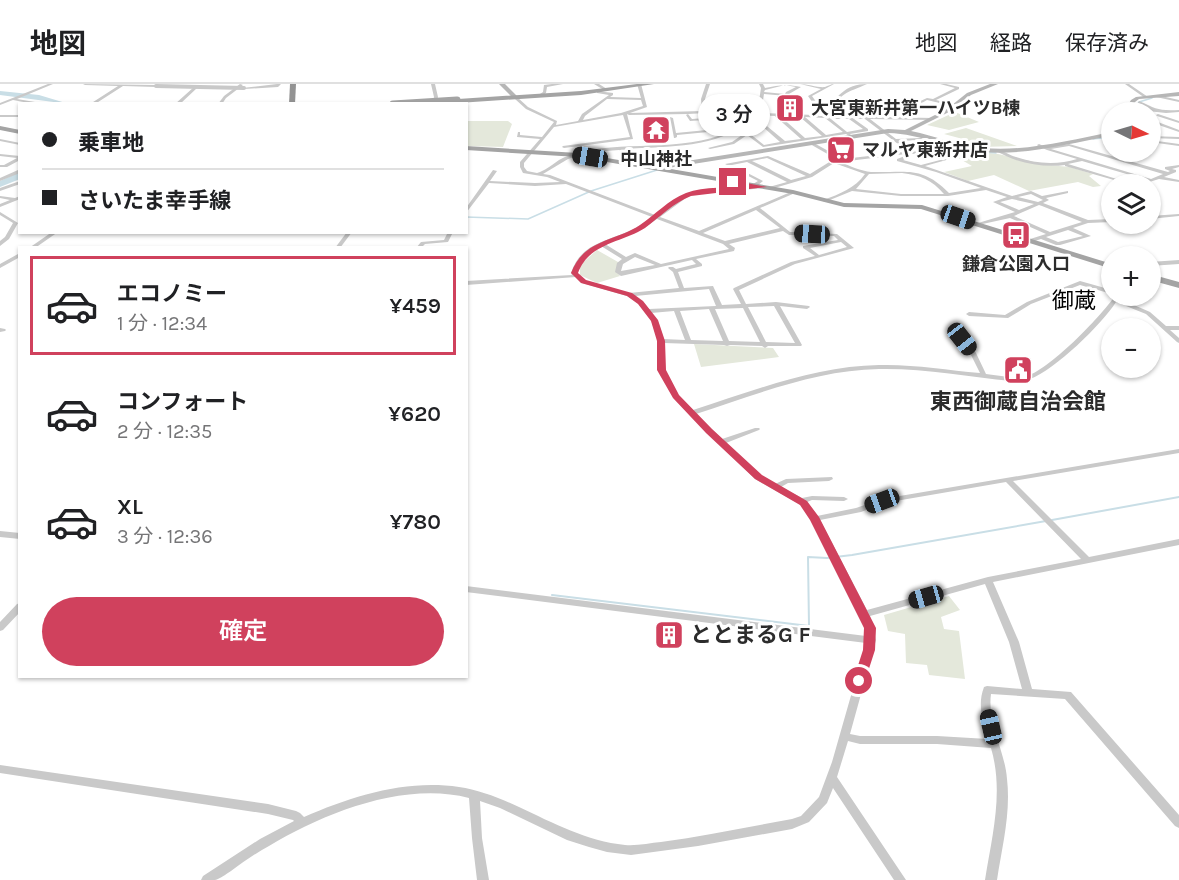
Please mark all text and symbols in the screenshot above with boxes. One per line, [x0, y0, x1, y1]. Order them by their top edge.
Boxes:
text: 地図 [30, 27, 86, 60]
text: 地図 [915, 31, 957, 55]
text: 経路 [990, 31, 1032, 55]
text: 保存済み [1065, 31, 1149, 55]
building icon: 大宮東新井第一ハイツB棟 [774, 92, 806, 124]
callout: 3 分 [697, 95, 769, 137]
place label: 大宮東新井第一ハイツB棟 [811, 97, 1020, 119]
north arrow [1101, 102, 1161, 162]
map controls [1101, 102, 1161, 378]
text: 3 分 [715, 103, 753, 126]
temple icon: 中山神社 [640, 114, 672, 146]
text: 乗車地 [78, 130, 144, 156]
supermarket icon: マルヤ東新井店 [825, 134, 857, 166]
place label: マルヤ東新井店 [862, 139, 988, 161]
car [571, 145, 609, 169]
place label: 中山神社 [620, 148, 692, 170]
route end [719, 168, 746, 195]
button: layers [1101, 174, 1161, 234]
text: さいたま幸手線 [78, 188, 231, 214]
car [938, 203, 978, 231]
bus stop icon: 鎌倉公園入口 [1000, 219, 1032, 251]
car [794, 224, 830, 244]
button: + [1101, 246, 1161, 306]
place label: 鎌倉公園入口 [962, 253, 1070, 275]
icon: car [45, 279, 99, 333]
text: エコノミー [117, 281, 227, 307]
district label: 御蔵 [1052, 288, 1096, 314]
text: ¥459 [390, 293, 441, 319]
text: 1 分 · 12:34 [117, 312, 207, 335]
button: − [1101, 318, 1161, 378]
car [944, 319, 980, 359]
public building icon: 東西御蔵自治会館 [1002, 354, 1034, 386]
icon: car [45, 387, 99, 441]
text: コンフォート [117, 389, 248, 415]
place label: 東西御蔵自治会館 [930, 389, 1106, 415]
text: ¥620 [388, 401, 441, 427]
text: 2 分 · 12:35 [117, 420, 212, 443]
car [862, 486, 902, 516]
text: XL [117, 494, 143, 520]
icon: car [45, 495, 99, 549]
text: ¥780 [390, 509, 441, 535]
text: 3 分 · 12:36 [117, 525, 213, 548]
car [906, 583, 946, 611]
button: 確定 [42, 597, 444, 666]
building icon: ととまるG F [653, 619, 685, 651]
place label: ととまるG F [690, 622, 810, 648]
route start [845, 667, 872, 694]
car [978, 707, 1004, 747]

